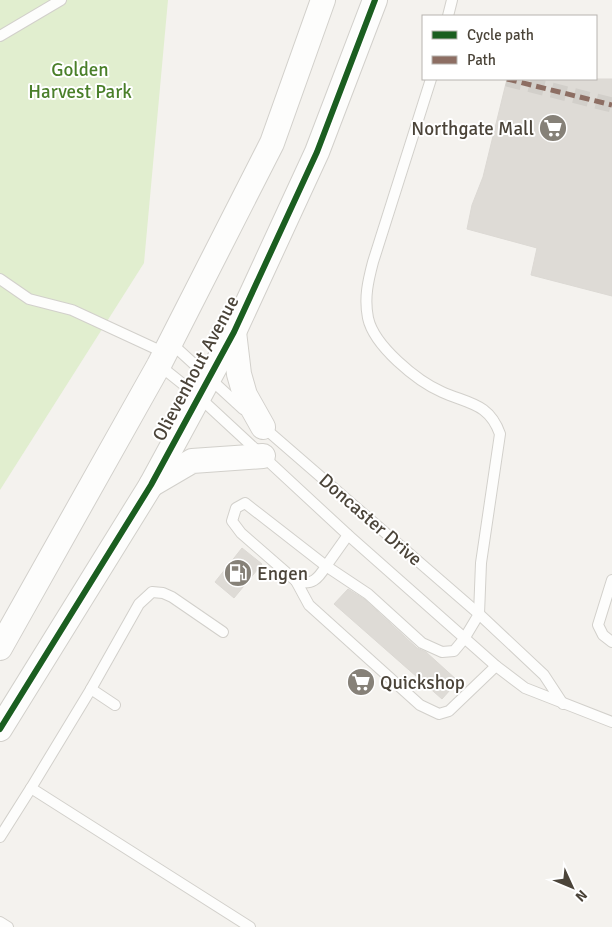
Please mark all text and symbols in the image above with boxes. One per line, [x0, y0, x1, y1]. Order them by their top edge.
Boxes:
legend [422, 15, 597, 80]
text: Cycle path [467, 26, 534, 44]
text: Path [467, 51, 496, 69]
park label: Golden Harvest Park [28, 58, 132, 104]
supermarket icon: Northgate Mall [538, 113, 568, 143]
place label: Northgate Mall [411, 117, 534, 141]
street label: Olievenhout Avenue [147, 292, 244, 445]
street label: Doncaster Drive [314, 468, 427, 571]
fuel station icon: Engen [223, 558, 253, 588]
place label: Engen [257, 562, 308, 586]
supermarket icon: Quickshop [346, 667, 376, 697]
place label: Quickshop [380, 671, 465, 695]
north arrow [547, 862, 597, 912]
text: N [571, 886, 590, 905]

